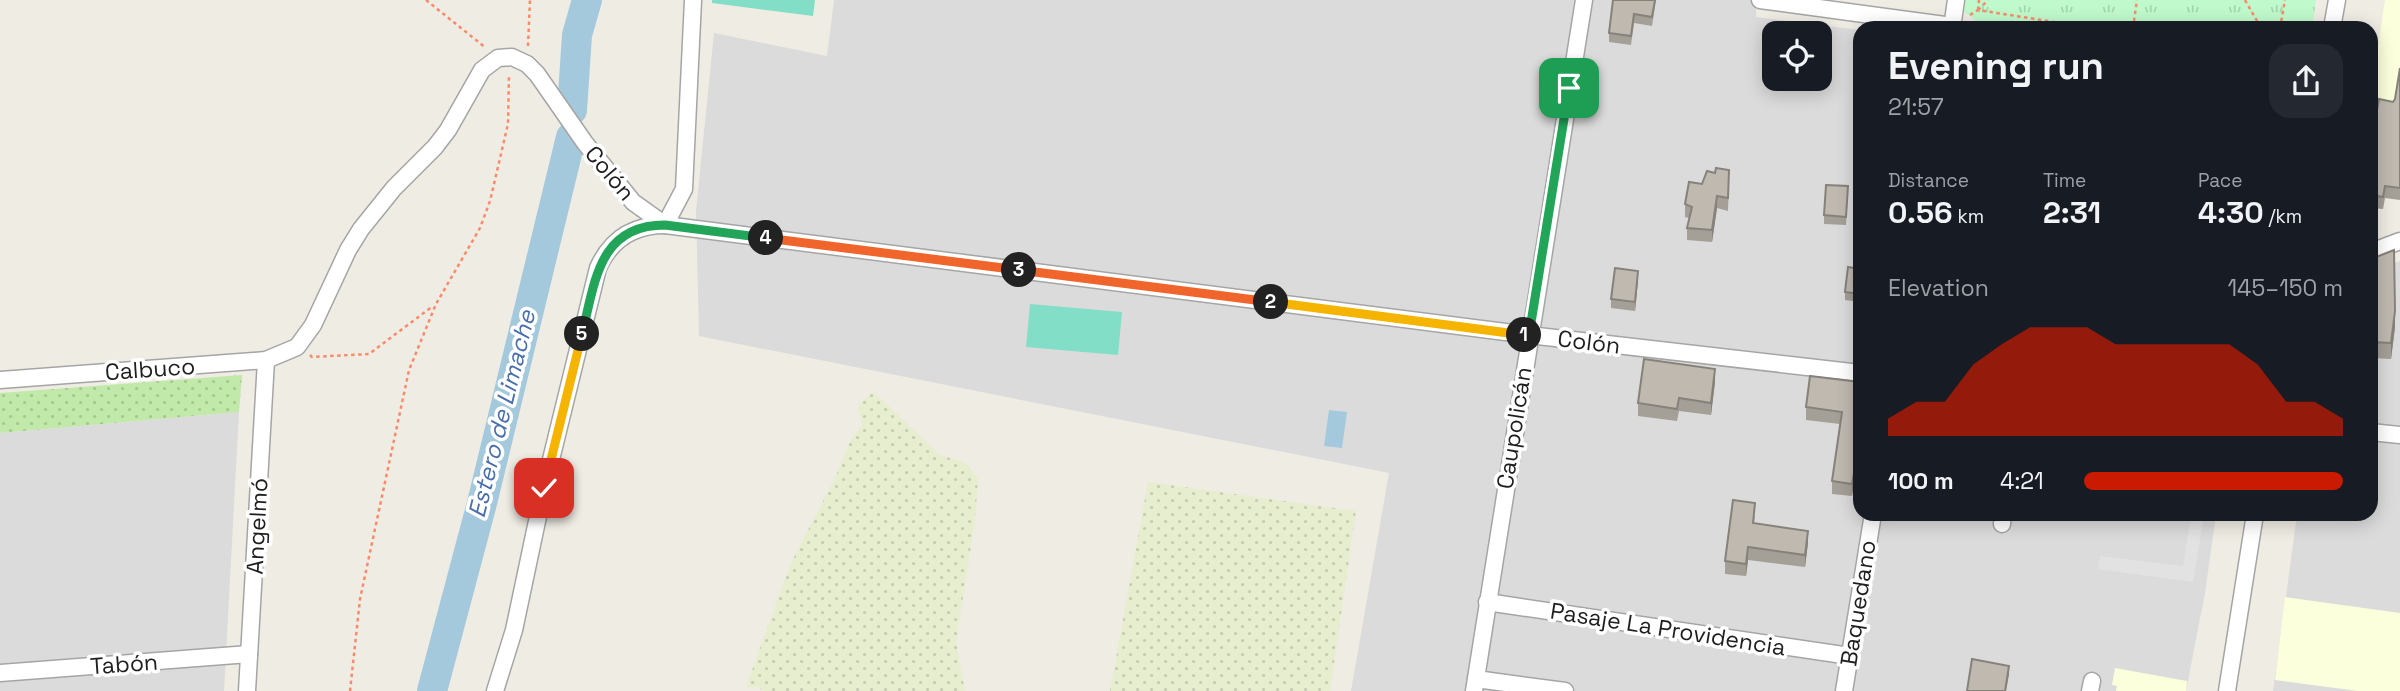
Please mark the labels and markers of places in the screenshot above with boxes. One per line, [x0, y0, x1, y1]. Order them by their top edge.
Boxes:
pin [1539, 58, 1599, 118]
pin: 4 [748, 220, 784, 256]
pin: 3 [1002, 252, 1036, 288]
pin: 2 [1254, 284, 1288, 320]
pin: 5 [564, 316, 600, 352]
pin: 1 [1506, 318, 1542, 352]
pin [514, 458, 574, 518]

